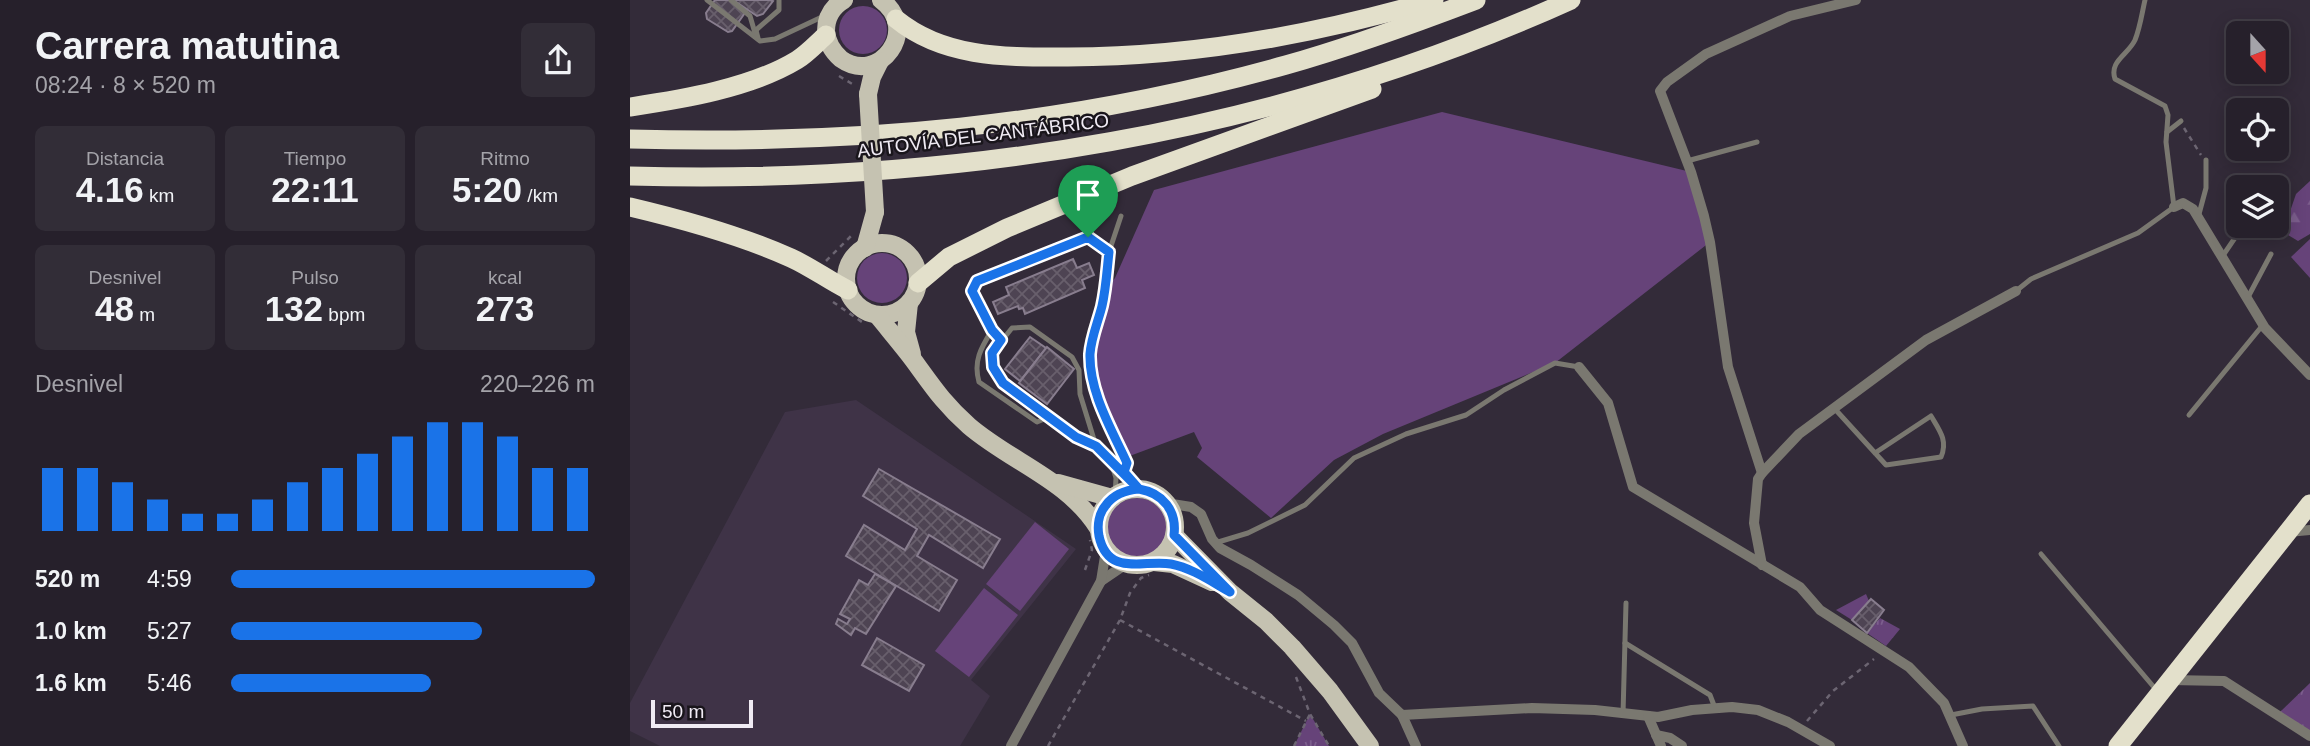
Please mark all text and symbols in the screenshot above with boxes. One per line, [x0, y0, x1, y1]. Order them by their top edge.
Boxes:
north arrow [2226, 21, 2289, 84]
map controls [2226, 21, 2289, 238]
button: share [521, 23, 595, 97]
text: Carrera matutina [35, 25, 339, 67]
text: 08:24 · 8 × 520 m [35, 72, 216, 98]
button: locate [2226, 98, 2289, 161]
street label: AUTOVÍA DEL CANTÁBRICO [856, 110, 1110, 161]
text: Distancia [86, 148, 164, 169]
text: Tiempo [284, 148, 346, 169]
text: Ritmo [480, 148, 530, 169]
pin [1058, 165, 1118, 237]
text: 4.16 [76, 170, 144, 209]
text: 22:11 [271, 170, 359, 209]
text: 5:20 [452, 170, 522, 209]
button: layers [2226, 175, 2289, 238]
icon: arrive [1069, 176, 1107, 214]
text: km [144, 185, 174, 206]
text: /km [522, 185, 558, 206]
text: Desnivel [89, 267, 161, 288]
text: Pulso [291, 267, 339, 288]
text: kcal [488, 267, 522, 288]
text: 48 [95, 289, 134, 328]
text: 132 [265, 289, 323, 328]
text: 273 [476, 289, 534, 328]
text: m [134, 304, 155, 325]
text: bpm [323, 304, 365, 325]
text: Desnivel [35, 371, 123, 397]
text: 220–226 m [480, 371, 595, 397]
text: 520 m [35, 566, 100, 592]
text: 4:59 [147, 566, 192, 592]
text: 1.0 km [35, 618, 107, 644]
text: 5:27 [147, 618, 192, 644]
text: 1.6 km [35, 670, 107, 696]
text: 5:46 [147, 670, 192, 696]
scale bar [651, 697, 752, 729]
text: 50 m [662, 701, 704, 722]

